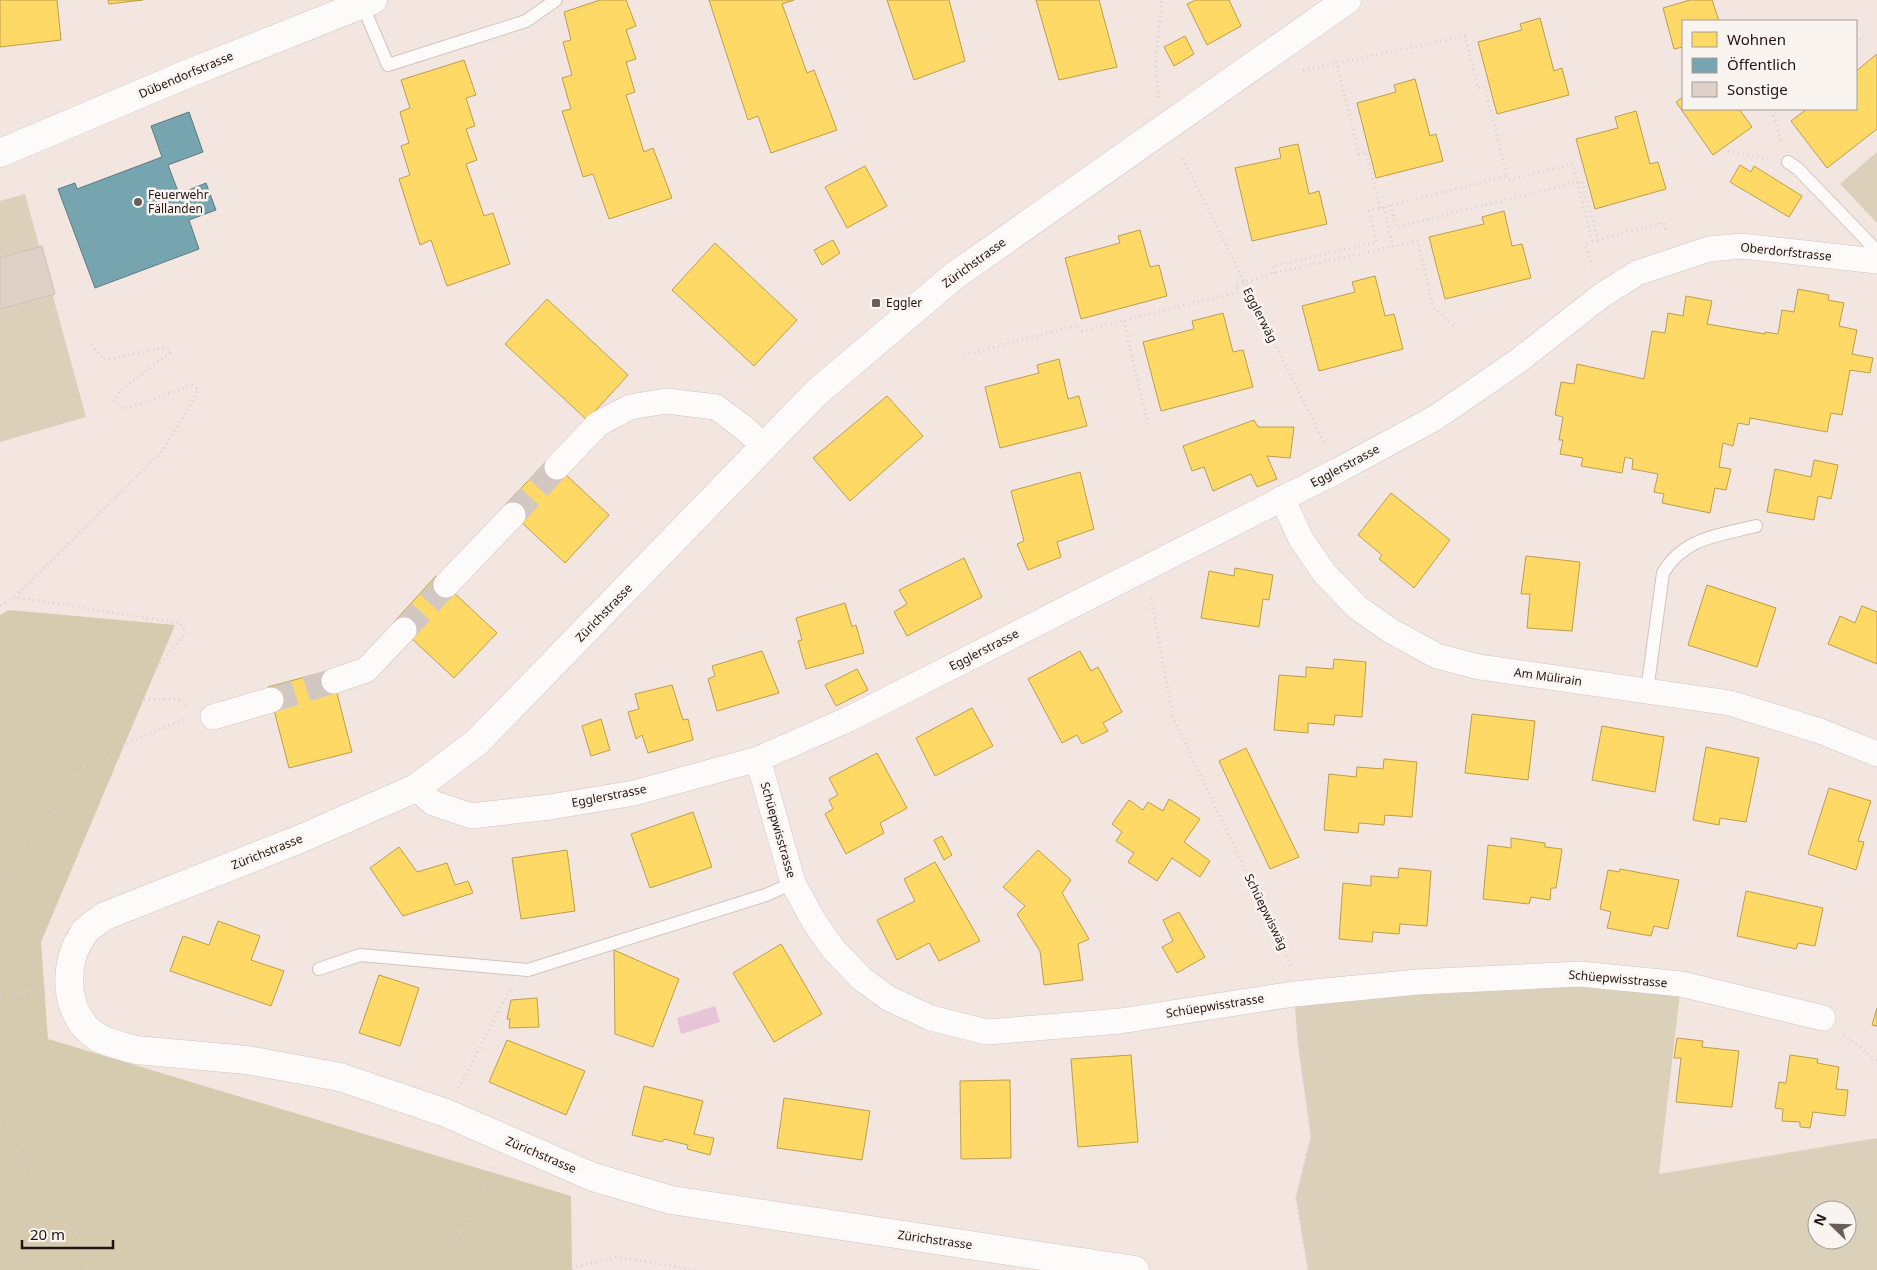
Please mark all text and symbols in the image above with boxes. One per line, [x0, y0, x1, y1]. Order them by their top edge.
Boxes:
legend [1682, 20, 1857, 110]
text: Wohnen [1727, 29, 1786, 49]
street label: Dübendorfstrasse [136, 47, 236, 102]
text: Öffentlich [1727, 54, 1796, 74]
text: Sonstige [1727, 79, 1788, 99]
place label: Feuerwehr Fällanden [148, 186, 209, 217]
marker: Feuerwehr Fällanden [132, 196, 144, 208]
street label: Zürichstrasse [938, 233, 1009, 292]
street label: Oberdorfstrasse [1740, 238, 1833, 265]
street label: Egglerwäg [1239, 284, 1282, 345]
place label: Eggler [886, 294, 922, 311]
marker: Eggler [870, 297, 882, 309]
street label: Egglerstrasse [1307, 440, 1383, 491]
street label: Zürichstrasse [571, 580, 636, 646]
street label: Egglerstrasse [946, 625, 1022, 674]
street label: Am Mülirain [1513, 663, 1583, 690]
street label: Egglerstrasse [570, 780, 648, 811]
street label: Schüepwisstrasse [757, 780, 800, 880]
street label: Zürichstrasse [229, 829, 305, 874]
street label: Schüepwiswäg [1241, 871, 1292, 953]
street label: Schüepwisstrasse [1568, 966, 1668, 991]
street label: Schüepwisstrasse [1165, 989, 1265, 1022]
street label: Zürichstrasse [503, 1132, 579, 1177]
north arrow [1807, 1200, 1857, 1250]
text: N [1809, 1211, 1831, 1229]
scale bar [22, 1218, 114, 1250]
text: 20 m [30, 1224, 65, 1244]
street label: Zürichstrasse [897, 1226, 974, 1253]

